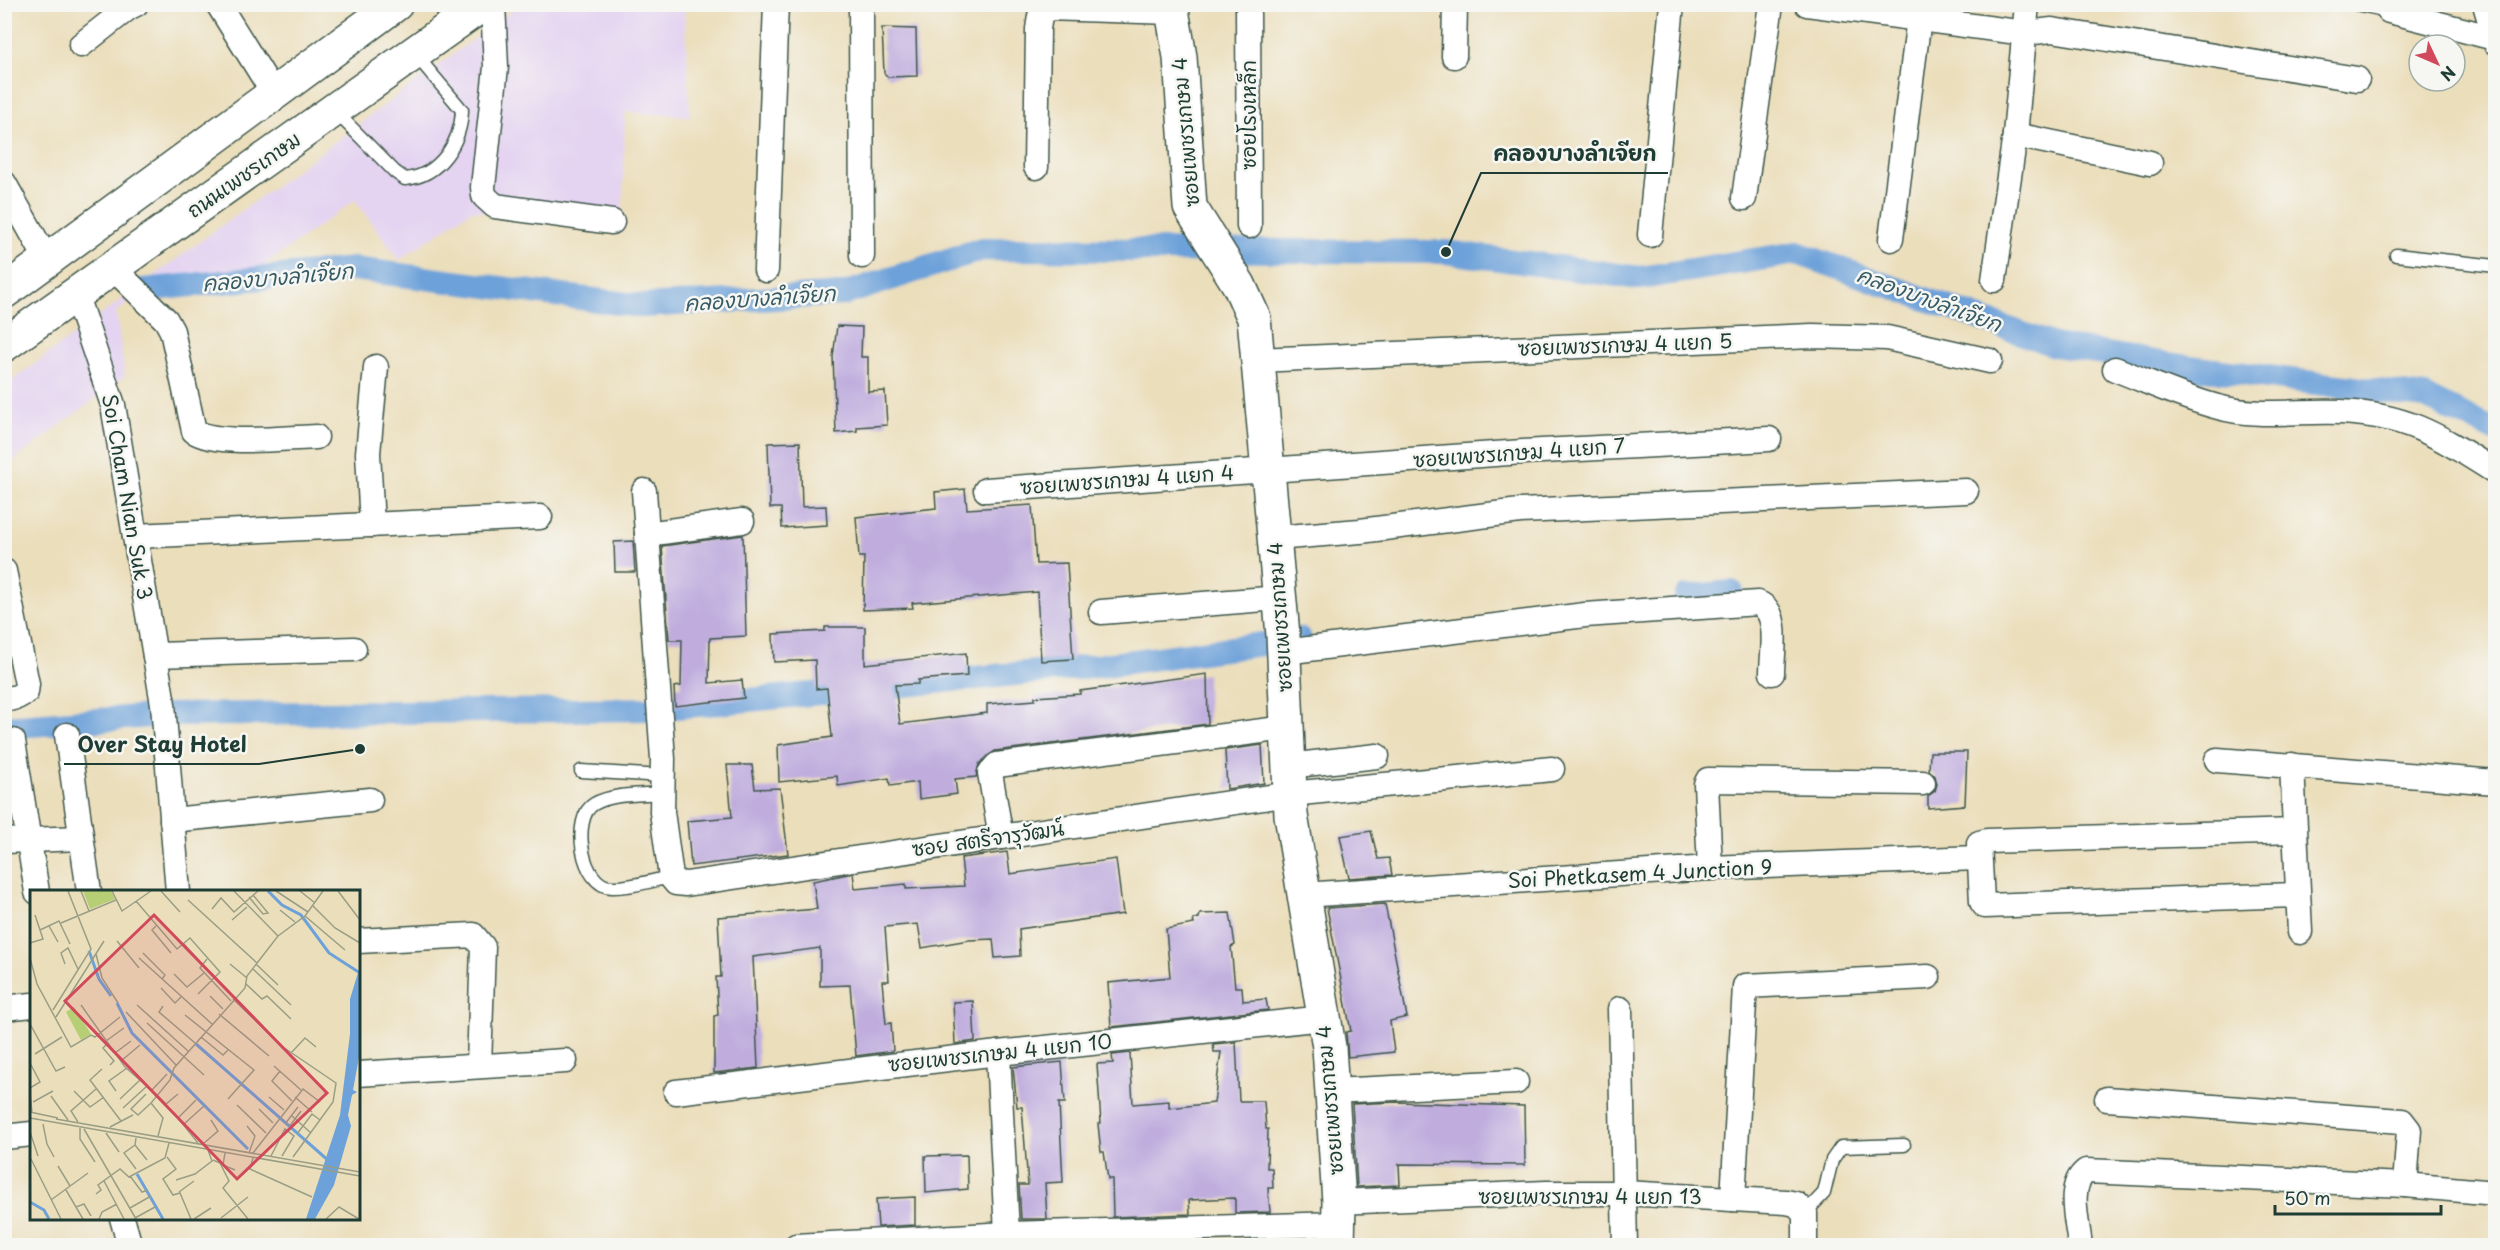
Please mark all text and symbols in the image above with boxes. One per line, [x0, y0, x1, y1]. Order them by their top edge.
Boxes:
north arrow [2407, 33, 2467, 93]
street label: ซอยเพชรเกษม 4 [1164, 56, 1207, 208]
street label: ซอยโรงเหล็ก [1233, 60, 1263, 170]
text: N [2435, 61, 2462, 87]
street label: ถนนเพชรเกษม [180, 124, 306, 225]
callout: คลองบางลำเจียก [1481, 134, 1668, 173]
text: คลองบางลำเจียก [1493, 136, 1657, 168]
water label: คลองบางลำเจียก [201, 253, 356, 299]
water label: คลองบางลำเจียก [1853, 257, 2008, 340]
water label: คลองบางลำเจียก [683, 276, 838, 318]
street label: ซอยเพชรเกษม 4 แยก 5 [1517, 325, 1733, 363]
street label: Soi Cham Nian Suk 3 [95, 392, 161, 602]
street label: ซอยเพชรเกษม 4 แยก 7 [1412, 430, 1626, 474]
street label: ซอยเพชรเกษม 4 แยก 4 [1019, 457, 1235, 501]
street label: ซอยเพชรเกษม 4 [1259, 541, 1299, 693]
callout: Over Stay Hotel [64, 725, 259, 764]
text: Over Stay Hotel [77, 727, 247, 759]
street label: ซอย สตรีจารุวัฒน์ [910, 812, 1066, 866]
street label: Soi Phetkasem 4 Junction 9 [1507, 851, 1773, 895]
inset map [30, 890, 360, 1220]
street label: ซอยเพชรเกษม 4 [1308, 1024, 1351, 1176]
street label: ซอยเพชรเกษม 4 แยก 10 [886, 1025, 1113, 1079]
scale bar [2275, 1178, 2442, 1216]
street label: ซอยเพชรเกษม 4 แยก 13 [1478, 1181, 1702, 1211]
text: 50 m [2284, 1184, 2331, 1211]

